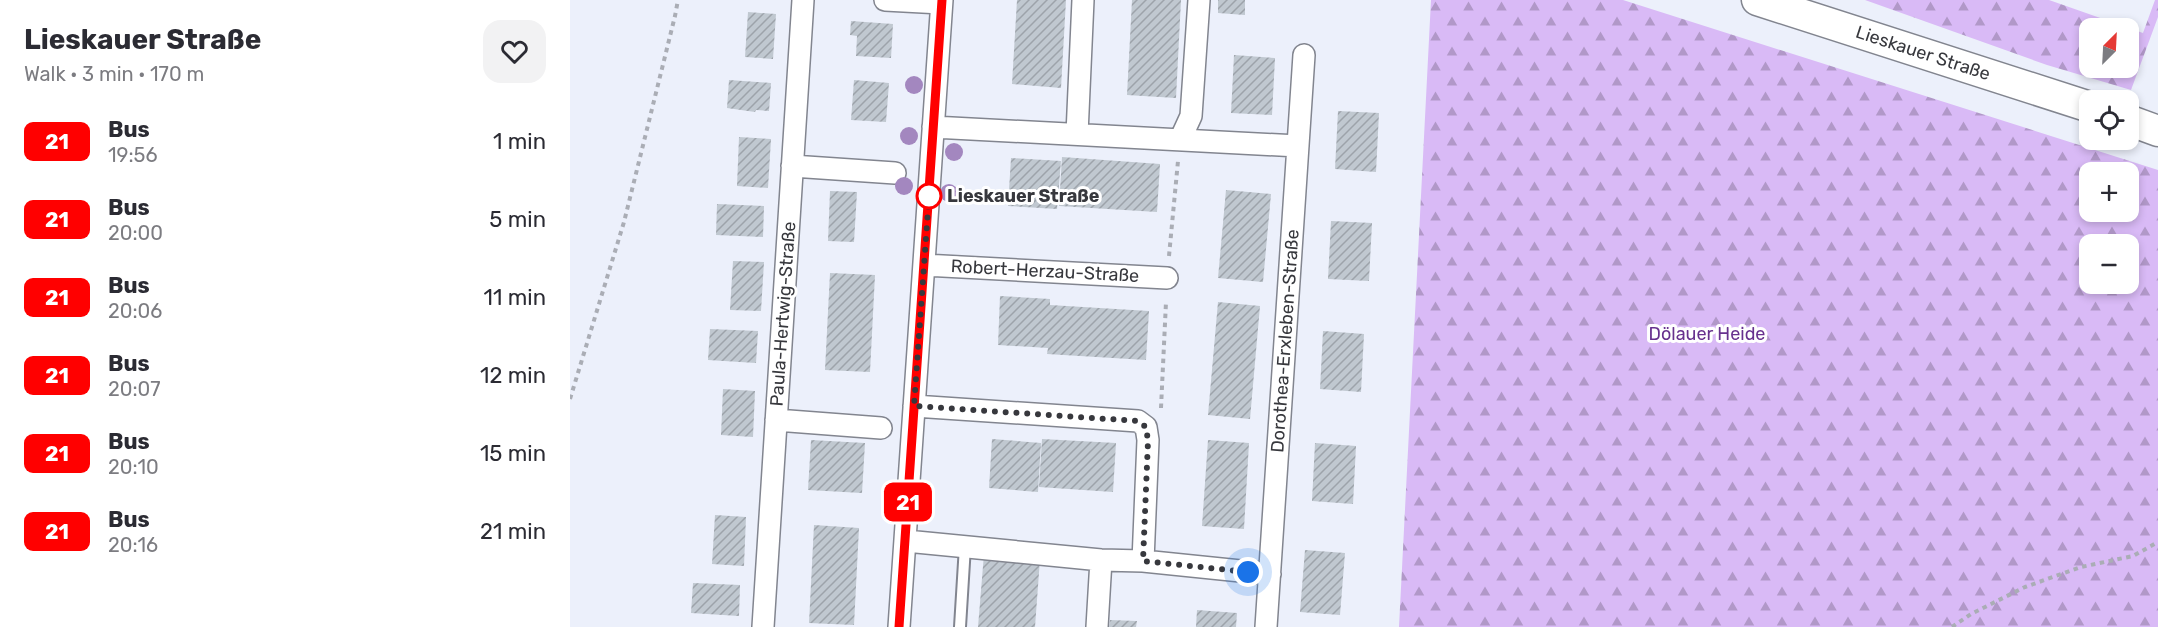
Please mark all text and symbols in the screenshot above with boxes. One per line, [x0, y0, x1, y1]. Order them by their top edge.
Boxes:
north arrow [2079, 18, 2139, 78]
map controls [2079, 18, 2139, 294]
button: heart [483, 20, 546, 83]
street label: Lieskauer Straße [1853, 21, 1993, 85]
text: Lieskauer Straße [24, 23, 261, 56]
text: Walk · 3 min · 170 m [24, 62, 204, 86]
button: locate [2079, 90, 2139, 150]
text: Bus [108, 116, 150, 143]
text: 1 min [493, 128, 546, 155]
text: 21 [45, 129, 69, 154]
text: 19:56 [108, 143, 157, 167]
button: + [2079, 162, 2139, 222]
marker: Lieskauer Straße [916, 183, 942, 209]
place label: Lieskauer Straße [947, 185, 1100, 207]
text: Bus [108, 194, 150, 221]
text: 5 min [489, 206, 546, 233]
text: 21 [45, 207, 69, 232]
text: 20:00 [108, 221, 163, 245]
street label: Paula-Hertwig-Straße [766, 221, 800, 407]
street label: Dorothea-Erxleben-Straße [1266, 229, 1304, 453]
button: − [2079, 234, 2139, 294]
street label: Robert-Herzau-Straße [950, 255, 1140, 287]
text: Bus [108, 272, 150, 299]
text: 11 min [484, 284, 546, 311]
text: 21 [45, 285, 69, 310]
text: 20:06 [108, 299, 162, 323]
park label: Dölauer Heide [1649, 323, 1765, 345]
text: Bus [108, 350, 150, 377]
text: 12 min [480, 362, 546, 389]
text: 21 [45, 363, 69, 388]
text: 20:07 [108, 377, 161, 401]
text: Bus [108, 428, 150, 455]
text: 15 min [480, 440, 546, 467]
text: 21 [45, 441, 69, 466]
text: 20:10 [108, 455, 159, 479]
line badge: 21 [881, 482, 935, 522]
text: 21 [896, 490, 920, 515]
text: Bus [108, 506, 150, 533]
text: 21 min [480, 518, 546, 545]
text: 21 [45, 519, 69, 544]
text: 20:16 [108, 533, 158, 557]
your location [1233, 557, 1263, 587]

